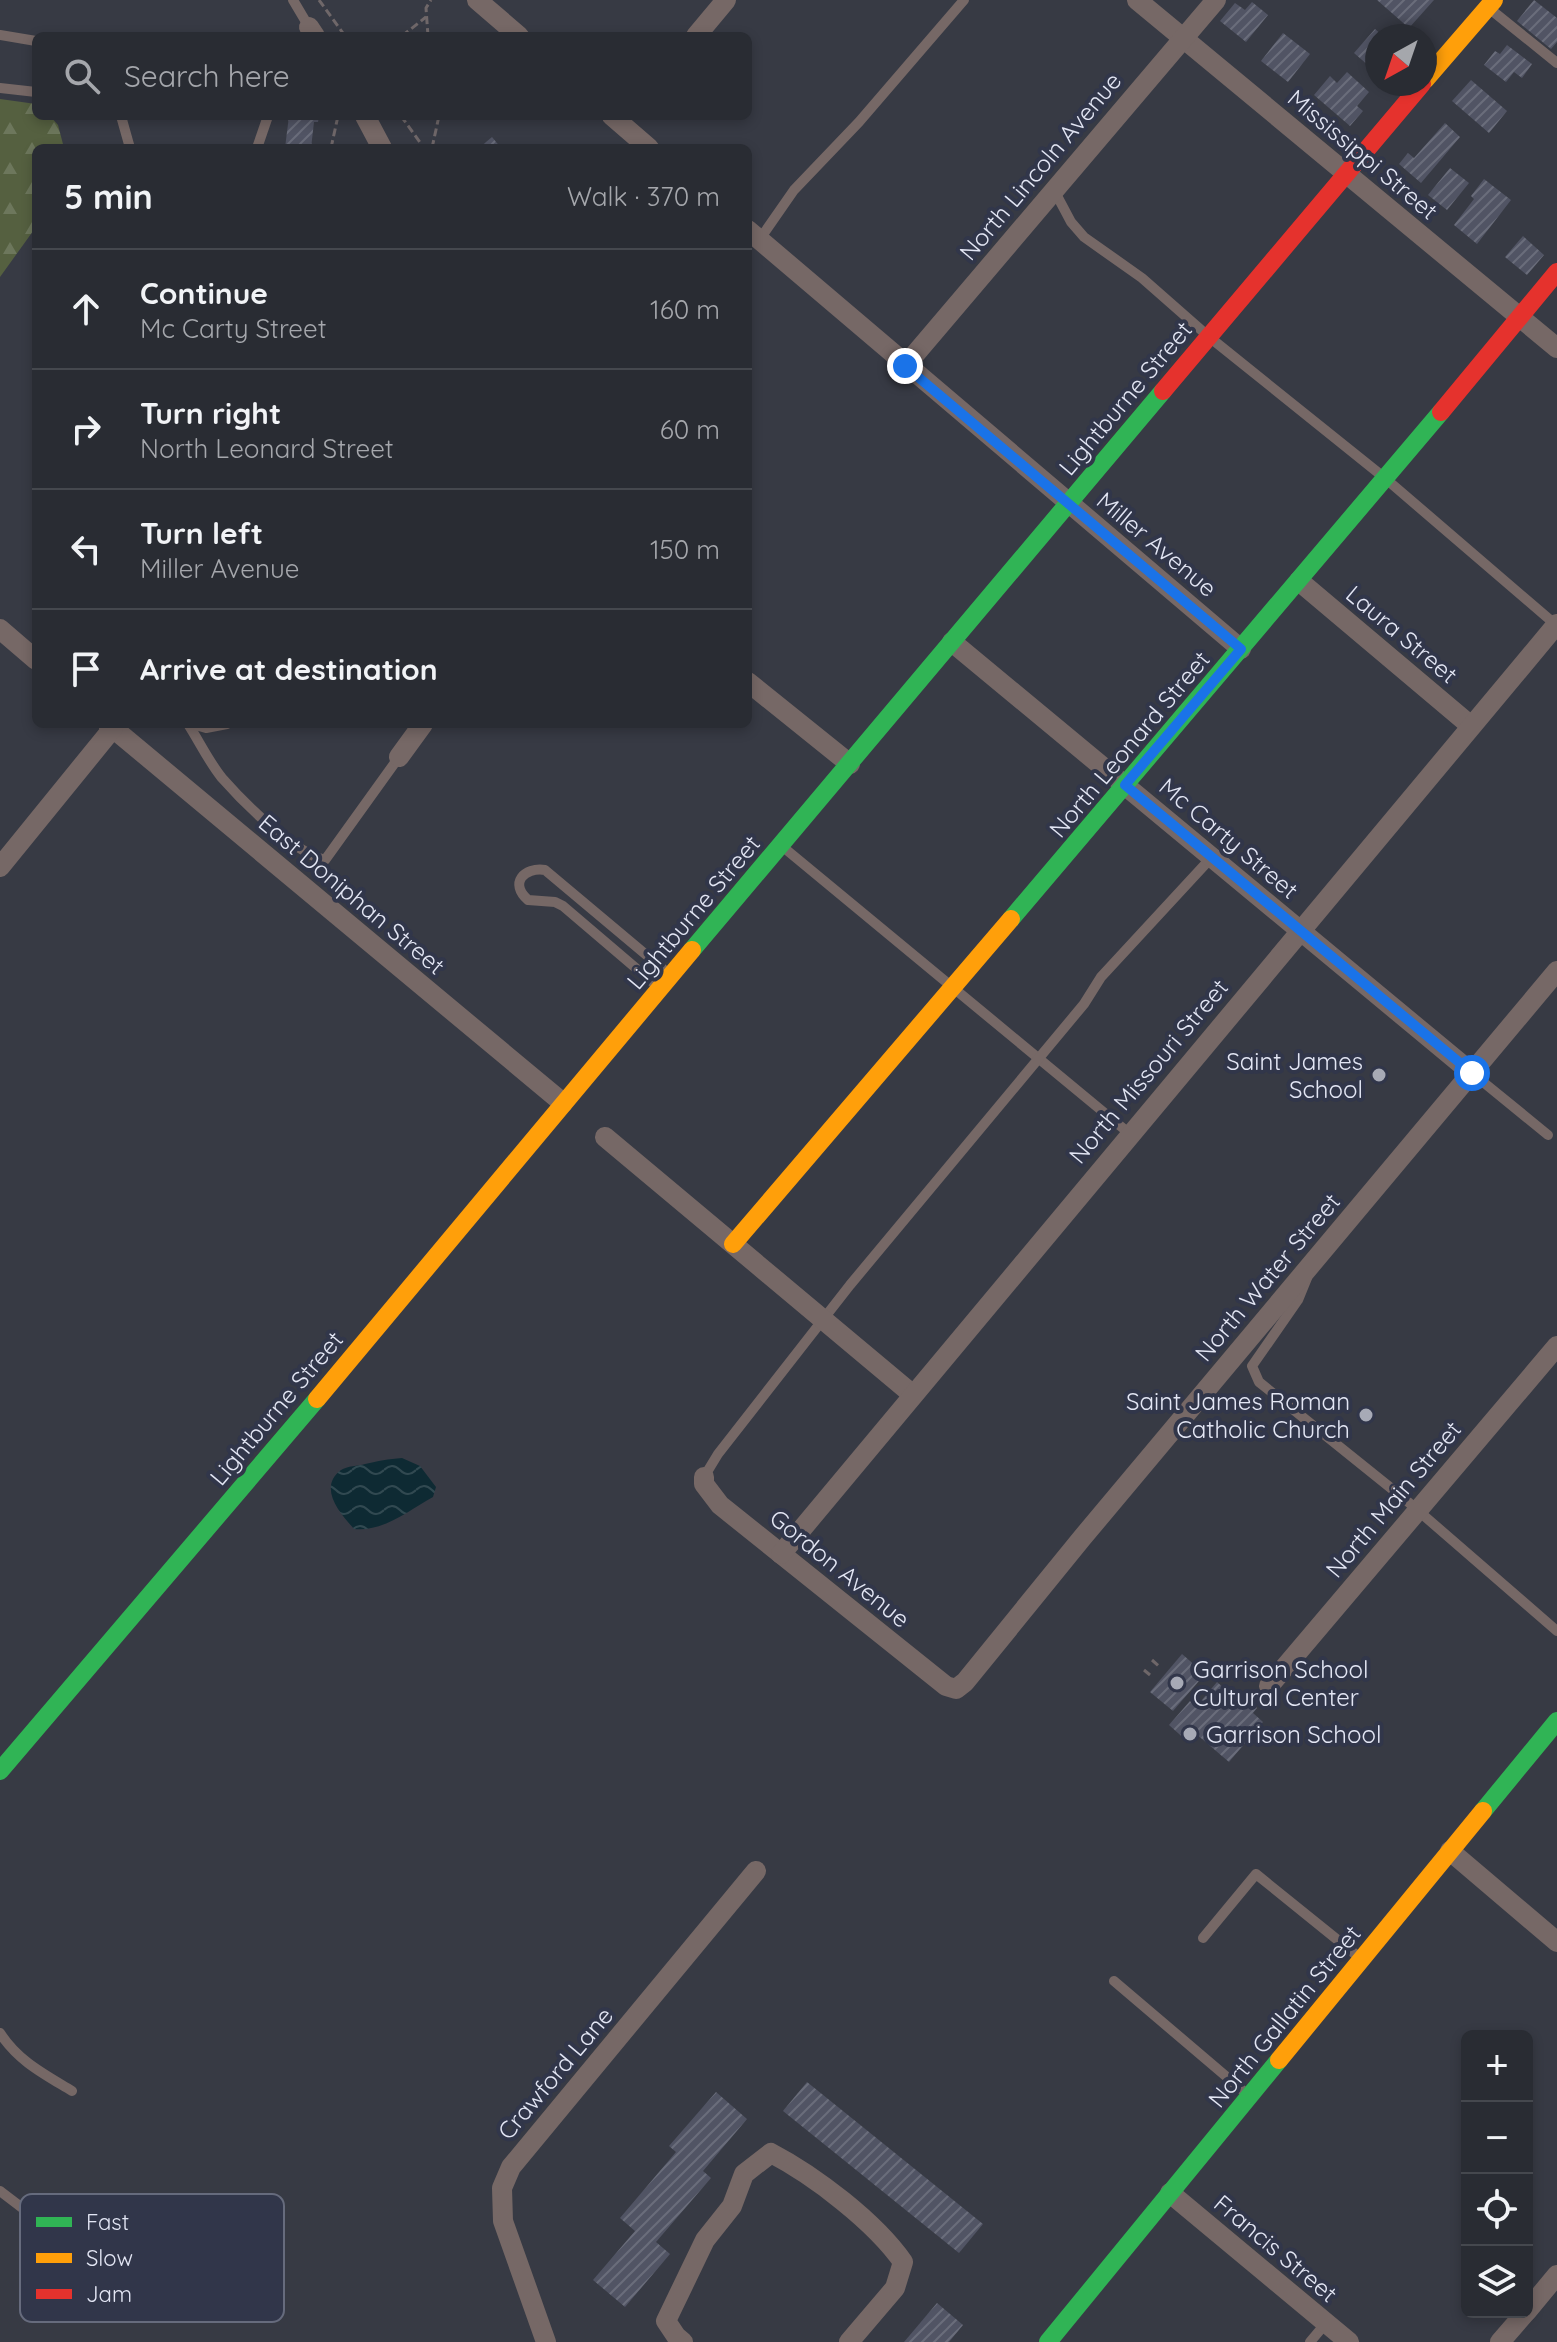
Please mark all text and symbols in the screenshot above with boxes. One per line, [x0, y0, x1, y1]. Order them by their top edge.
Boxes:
north arrow [1365, 24, 1437, 96]
search box [32, 32, 752, 120]
icon: search [60, 54, 104, 98]
text: Search here [124, 57, 290, 95]
street label: North Lincoln Avenue [953, 66, 1127, 266]
street label: Mississippi Street [1282, 83, 1444, 225]
text: 5 min [64, 175, 153, 218]
text: Walk · 370 m [567, 180, 720, 213]
text: Continue [140, 274, 268, 312]
icon: ahead [64, 287, 108, 331]
text: 160 m [650, 293, 720, 326]
text: Mc Carty Street [140, 312, 327, 345]
street label: Lightburne Street [1052, 315, 1198, 481]
route end [887, 348, 923, 384]
text: Turn right [140, 394, 281, 432]
icon: right [64, 407, 108, 451]
text: 60 m [660, 413, 720, 446]
text: North Leonard Street [140, 432, 394, 465]
street label: Miller Avenue [1091, 485, 1223, 603]
text: Turn left [140, 514, 263, 552]
icon: left [64, 527, 108, 571]
text: 150 m [650, 533, 720, 566]
text: Miller Avenue [140, 552, 299, 585]
street label: Laura Street [1340, 579, 1464, 689]
street label: North Leonard Street [1042, 645, 1216, 843]
icon: arrive [64, 647, 108, 691]
text: Arrive at destination [140, 650, 438, 688]
street label: Mc Carty Street [1153, 771, 1305, 905]
street label: East Doniphan Street [253, 807, 451, 981]
street label: Lightburne Street [620, 829, 766, 995]
street label: North Missouri Street [1062, 973, 1234, 1169]
place label: Saint James School [1226, 1046, 1363, 1104]
route start [1454, 1055, 1490, 1091]
marker: Saint James School [1370, 1066, 1388, 1084]
street label: North Water Street [1188, 1187, 1346, 1367]
street label: Lightburne Street [203, 1325, 349, 1491]
place label: Saint James Roman Catholic Church [1126, 1386, 1350, 1444]
marker: Saint James Roman Catholic Church [1357, 1406, 1375, 1424]
street label: North Main Street [1319, 1415, 1467, 1583]
street label: Gordon Avenue [764, 1502, 916, 1634]
place label: Garrison School Cultural Center [1193, 1654, 1368, 1712]
marker: Garrison School Cultural Center [1168, 1674, 1186, 1692]
place label: Garrison School [1206, 1719, 1381, 1749]
marker: Garrison School [1181, 1725, 1199, 1743]
street label: North Gallatin Street [1201, 1919, 1367, 2113]
street label: Crawford Lane [491, 2001, 619, 2145]
map controls [1461, 2030, 1533, 2318]
button: + [1461, 2030, 1533, 2102]
button: − [1461, 2102, 1533, 2174]
button: locate [1461, 2174, 1533, 2246]
street label: Francis Street [1208, 2188, 1344, 2308]
legend [20, 2194, 284, 2322]
text: Fast [86, 2208, 129, 2236]
text: Slow [86, 2244, 133, 2272]
button: layers [1461, 2246, 1533, 2318]
text: Jam [86, 2280, 132, 2308]

